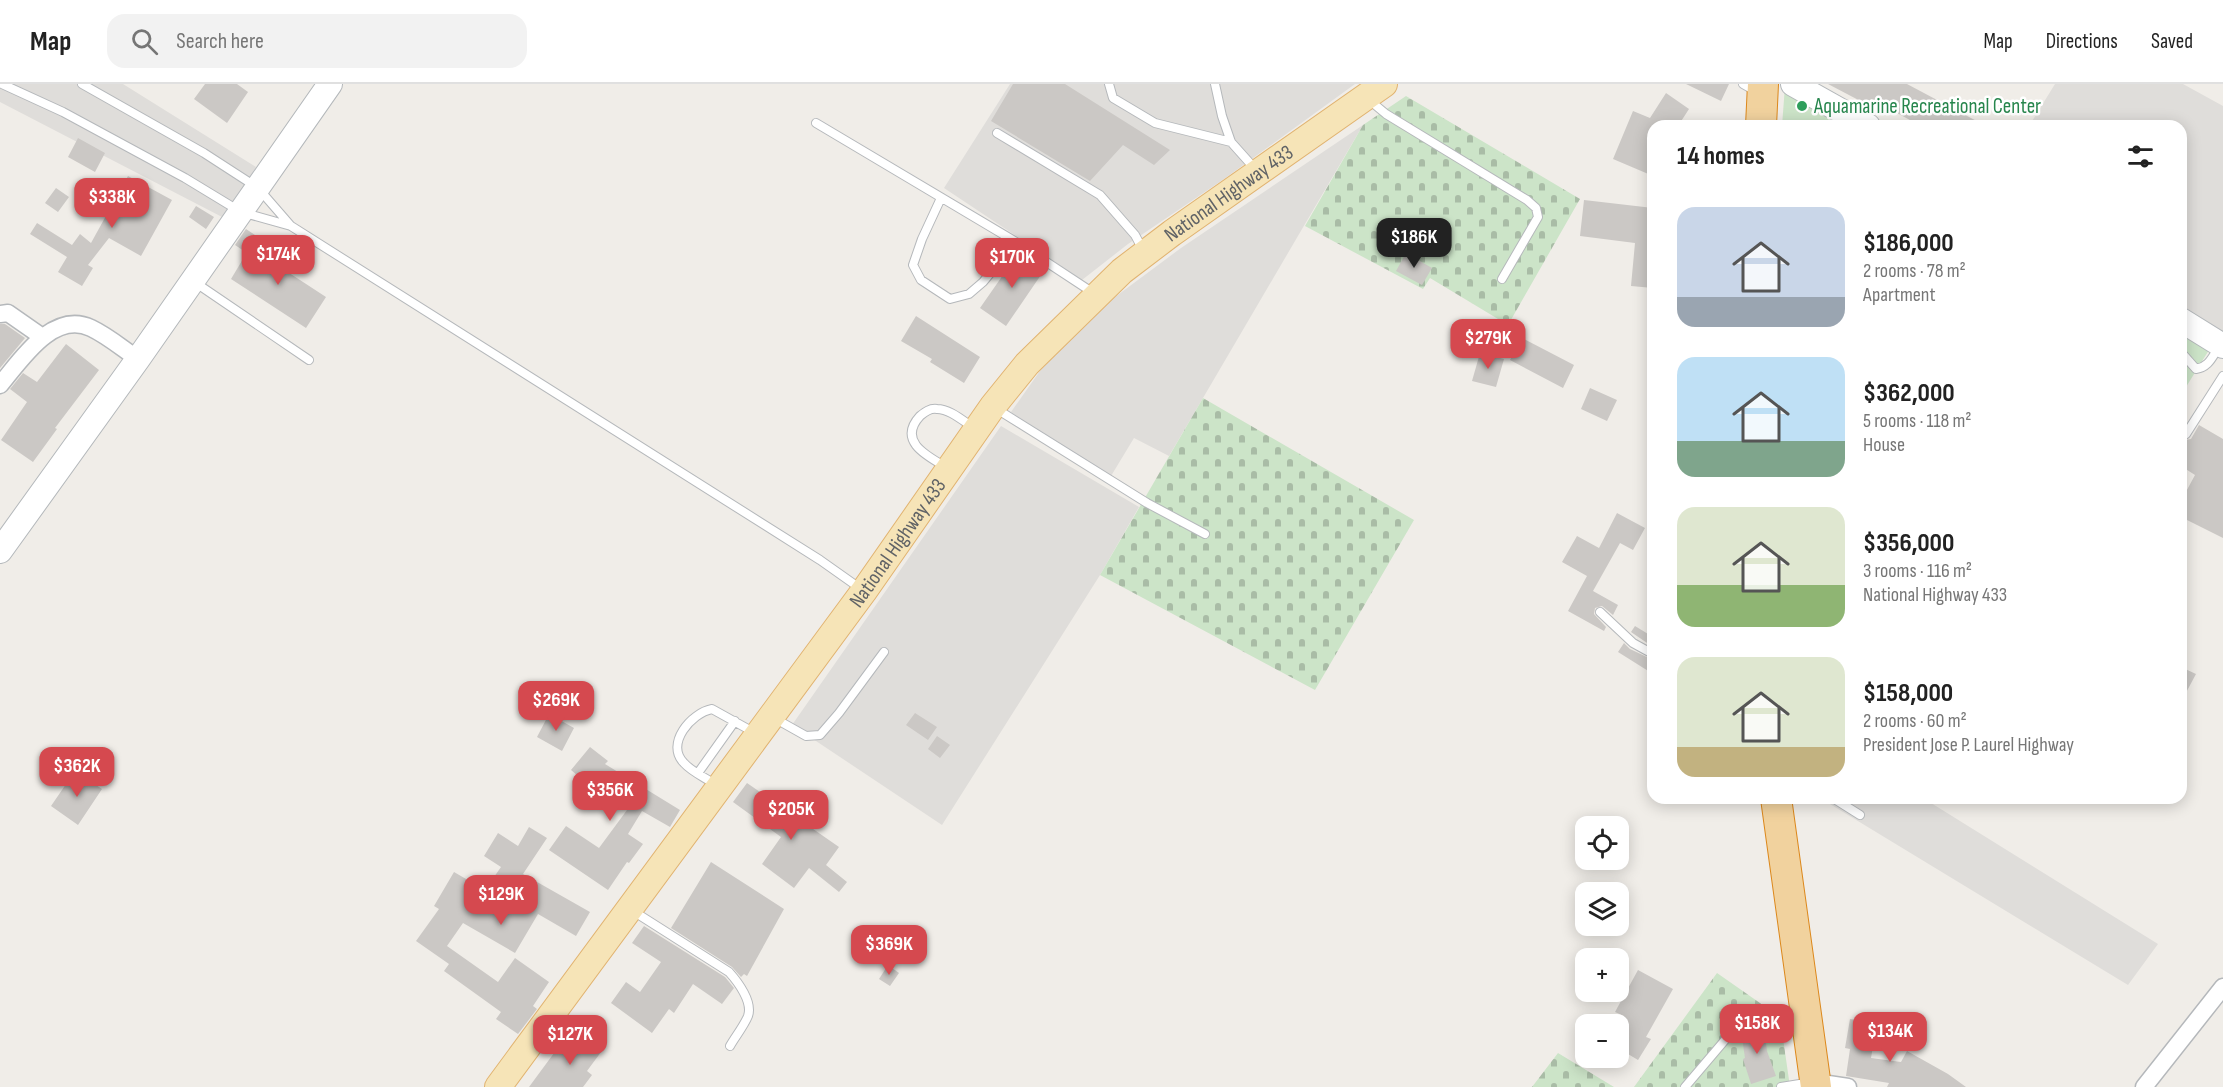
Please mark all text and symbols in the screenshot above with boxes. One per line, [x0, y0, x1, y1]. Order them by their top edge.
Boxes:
search box [107, 14, 527, 68]
text: Map [30, 25, 71, 58]
icon: search [128, 25, 161, 58]
text: Search here [176, 28, 264, 55]
text: Map [1983, 29, 2013, 54]
text: Directions [2046, 29, 2118, 54]
text: Saved [2151, 29, 2193, 54]
place label: Aquamarine Recreational Center [1813, 94, 2041, 119]
marker: Aquamarine Recreational Center [1795, 99, 1809, 113]
street label: National Highway 433 [1160, 140, 1298, 247]
icon: filters [2124, 140, 2157, 173]
text: 14 homes [1677, 141, 1765, 172]
pin: $338K [70, 178, 154, 229]
text: $338K [88, 185, 136, 209]
pin: $186K [1372, 218, 1456, 269]
text: $186K [1391, 225, 1437, 249]
text: $186,000 [1863, 228, 1954, 259]
icon: home [1725, 231, 1797, 303]
pin: $174K [236, 235, 320, 286]
pin: $170K [970, 238, 1054, 289]
text: $174K [256, 242, 300, 266]
text: $170K [989, 245, 1035, 269]
text: 2 rooms · 78 m² [1863, 259, 1966, 283]
text: Apartment [1863, 283, 1936, 307]
pin: $279K [1446, 319, 1530, 370]
text: $279K [1464, 326, 1512, 350]
text: $362,000 [1863, 378, 1955, 409]
icon: home [1725, 381, 1797, 453]
text: 5 rooms · 118 m² [1863, 409, 1972, 433]
text: House [1863, 433, 1905, 457]
street label: National Highway 433 [844, 474, 952, 613]
text: $356,000 [1863, 528, 1954, 559]
icon: home [1725, 531, 1797, 603]
text: 3 rooms · 116 m² [1863, 559, 1972, 583]
text: National Highway 433 [1863, 583, 2007, 607]
text: $158,000 [1863, 678, 1953, 709]
pin: $269K [514, 681, 598, 732]
icon: home [1725, 681, 1797, 753]
text: $269K [532, 688, 580, 712]
text: 2 rooms · 60 m² [1863, 709, 1967, 733]
text: President Jose P. Laurel Highway [1863, 733, 2074, 757]
pin: $362K [35, 747, 119, 798]
text: $362K [53, 754, 101, 778]
pin: $356K [568, 771, 652, 822]
text: $356K [586, 778, 634, 802]
pin: $205K [749, 790, 833, 841]
text: $205K [767, 797, 815, 821]
map controls [1575, 816, 1629, 1068]
button: locate [1575, 816, 1629, 870]
pin: $129K [459, 875, 543, 926]
text: $129K [478, 882, 524, 906]
button: layers [1575, 882, 1629, 936]
pin: $369K [847, 925, 931, 976]
text: $369K [865, 932, 913, 956]
button: + [1575, 948, 1629, 1002]
pin: $158K [1715, 1004, 1799, 1055]
text: $158K [1734, 1011, 1780, 1035]
pin: $134K [1848, 1012, 1932, 1063]
button: − [1575, 1014, 1629, 1068]
pin: $127K [528, 1015, 612, 1066]
text: $134K [1867, 1019, 1913, 1043]
text: $127K [547, 1022, 593, 1046]

